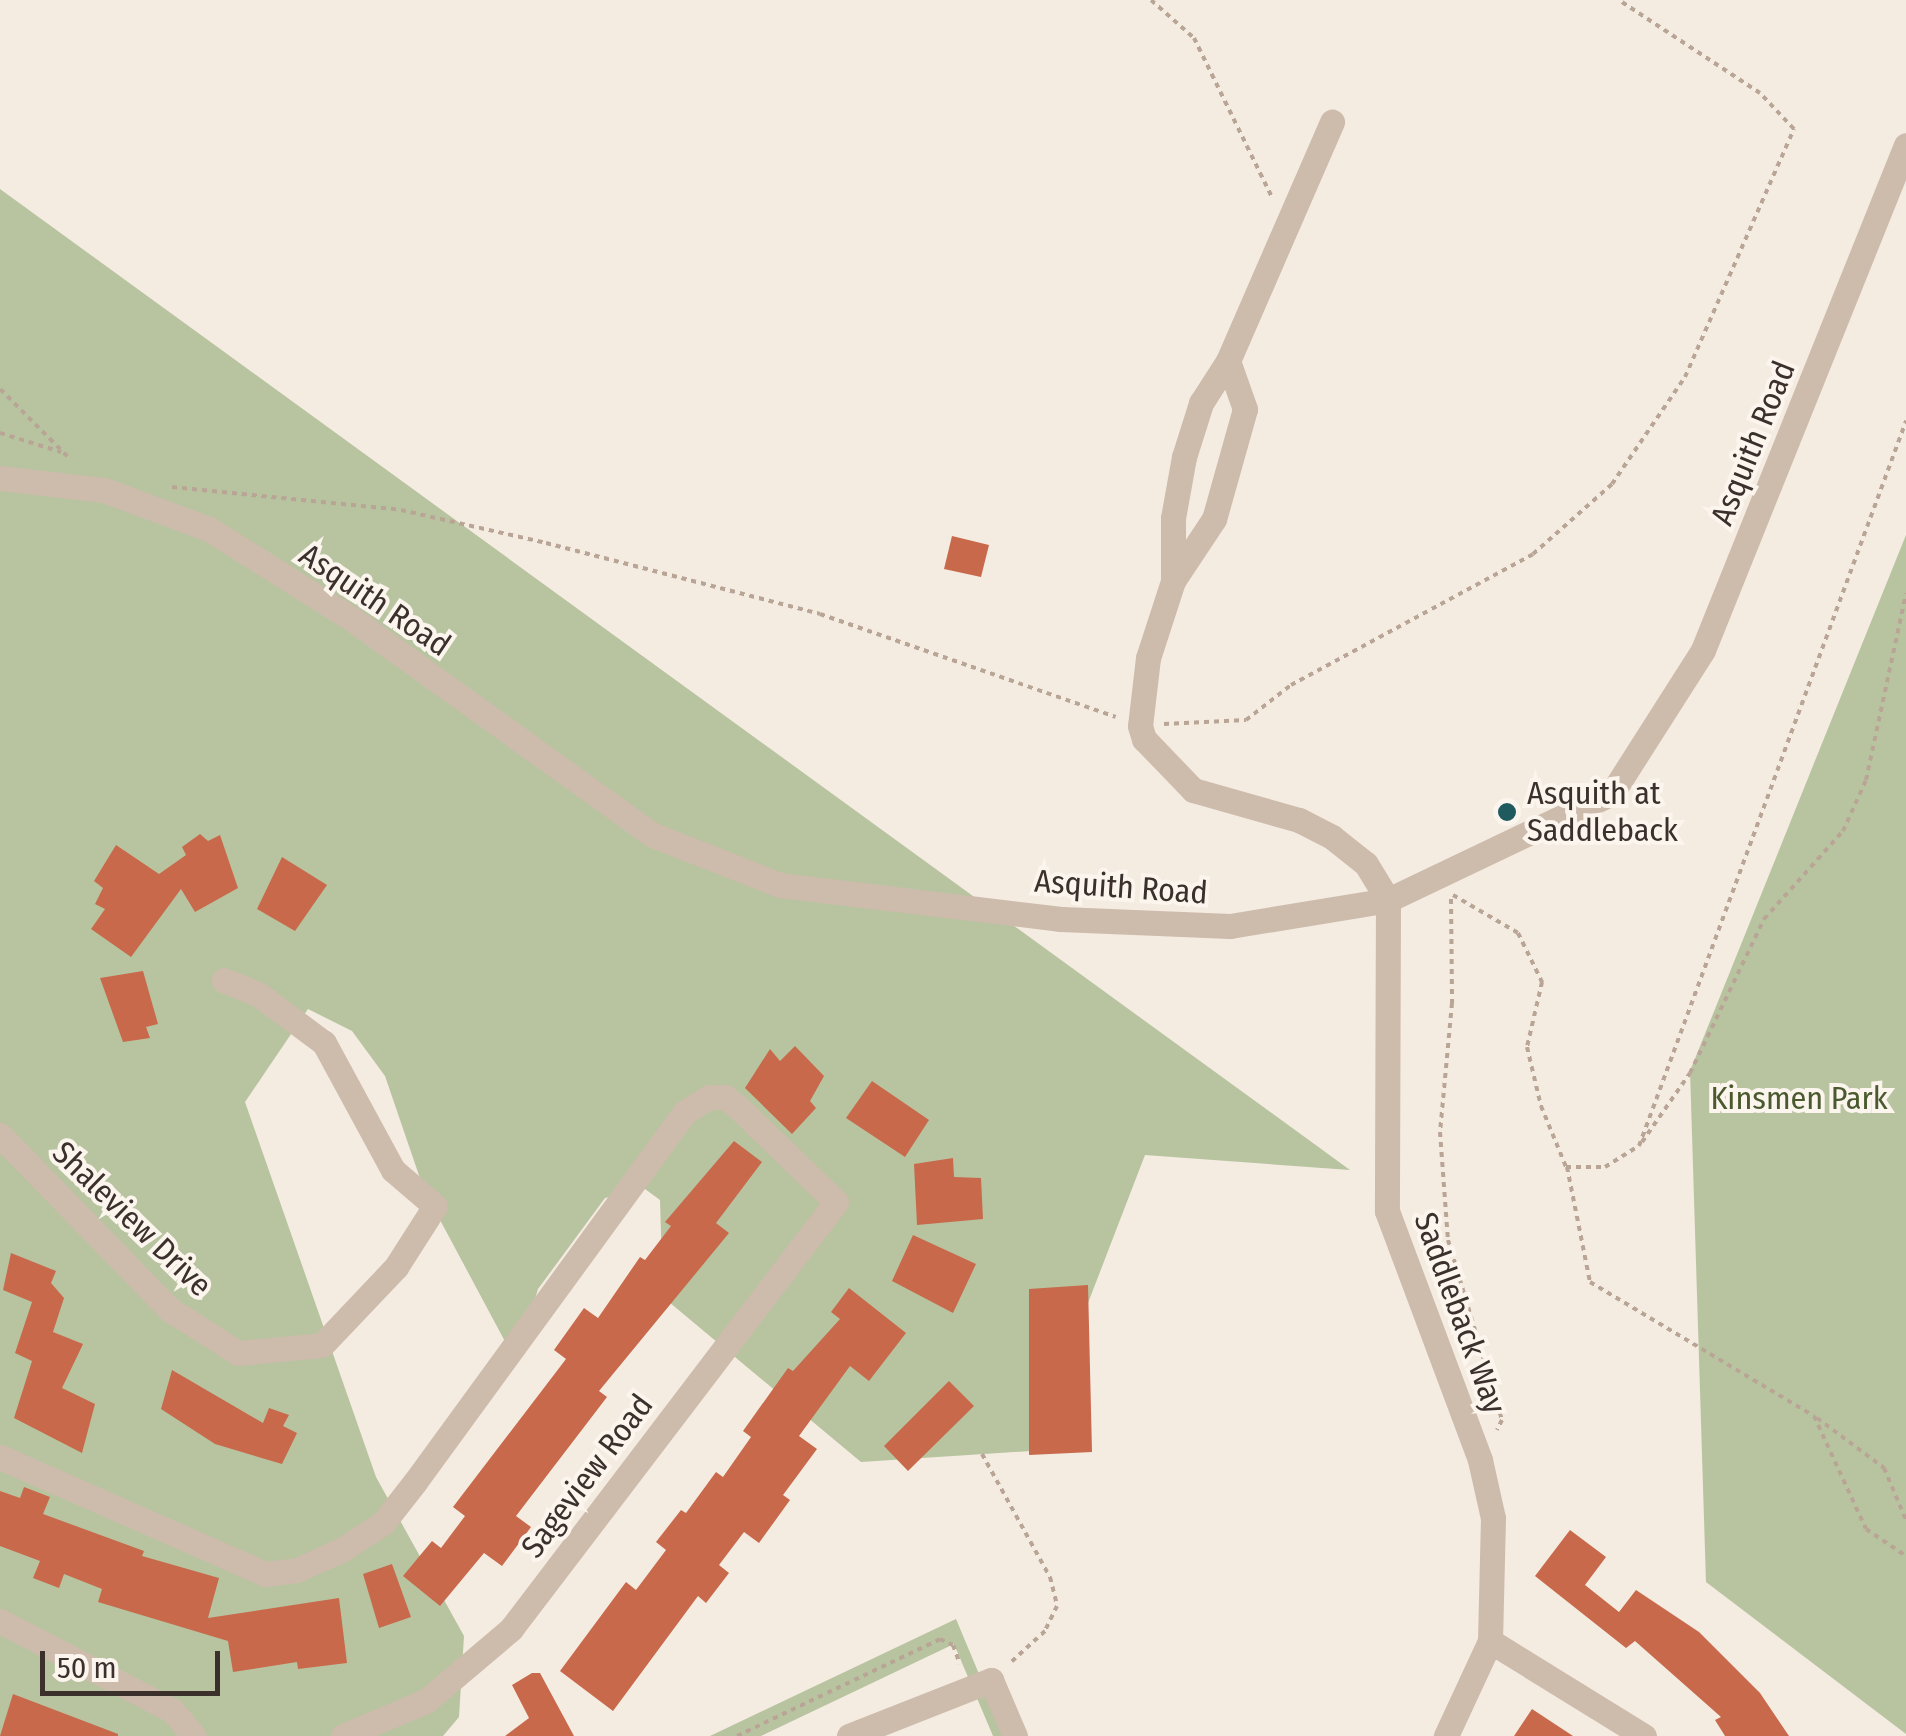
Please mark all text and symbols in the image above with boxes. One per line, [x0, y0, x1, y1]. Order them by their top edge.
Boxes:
street label: Asquith Road [1703, 355, 1803, 531]
street label: Asquith Road [292, 536, 458, 664]
place label: Asquith at Saddleback [1527, 775, 1678, 850]
marker: Asquith at Saddleback [1496, 801, 1518, 823]
street label: Asquith Road [1033, 862, 1209, 912]
park label: Kinsmen Park [1710, 1079, 1888, 1117]
street label: Shaleview Drive [44, 1133, 220, 1305]
street label: Saddleback Way [1406, 1207, 1514, 1419]
street label: Sageview Road [513, 1387, 661, 1565]
scale bar [45, 1631, 225, 1693]
text: 50 m [57, 1650, 117, 1686]

